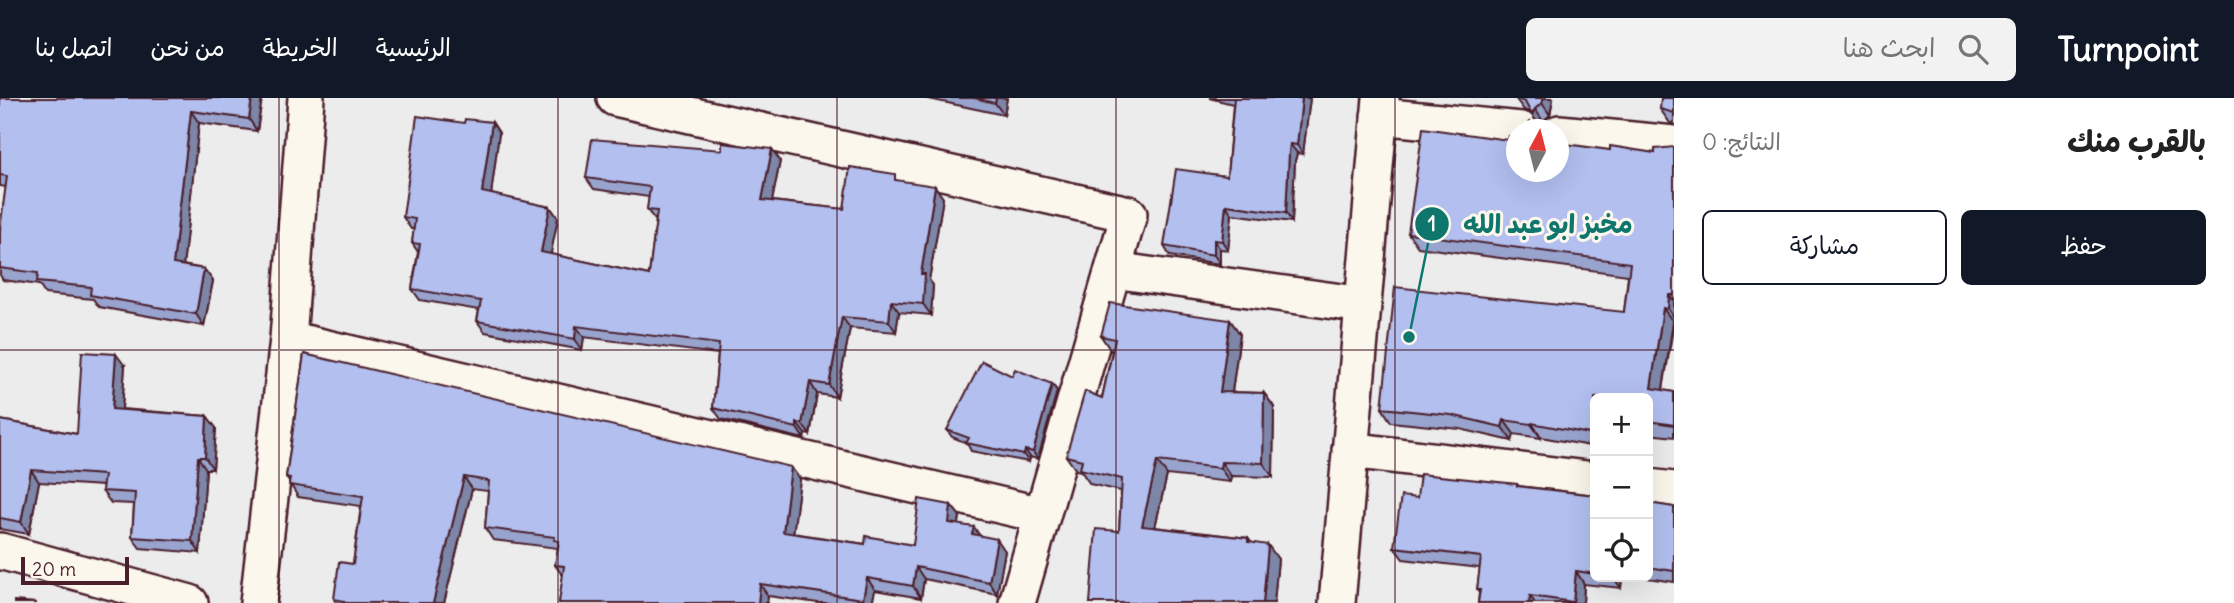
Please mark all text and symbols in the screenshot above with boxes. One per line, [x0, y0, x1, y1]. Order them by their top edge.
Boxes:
search box [1526, 18, 2016, 81]
text: Turnpoint [2058, 28, 2199, 70]
icon: search [1954, 30, 1992, 68]
text: ابحث هنا [1842, 31, 1936, 64]
text: اتصل بنا [35, 32, 113, 62]
text: من نحن [151, 32, 225, 62]
text: الخريطة [263, 32, 338, 62]
text: الرئيسية [376, 32, 451, 62]
north arrow [1506, 119, 1569, 182]
text: بالقرب منك [2067, 122, 2206, 160]
text: النتائج: 0 [1702, 127, 1781, 156]
callout: مخبز ابو عبد الله [1415, 200, 1647, 247]
text: مخبز ابو عبد الله [1463, 207, 1633, 241]
text: 1 [1428, 210, 1436, 237]
button: مشاركة [1702, 210, 1947, 285]
button: حفظ [1961, 210, 2206, 285]
map controls [1590, 393, 1653, 582]
button: + [1590, 393, 1653, 456]
button: − [1590, 456, 1653, 519]
button: locate [1590, 519, 1653, 582]
scale bar [21, 554, 130, 586]
text: 20 m [32, 557, 76, 581]

